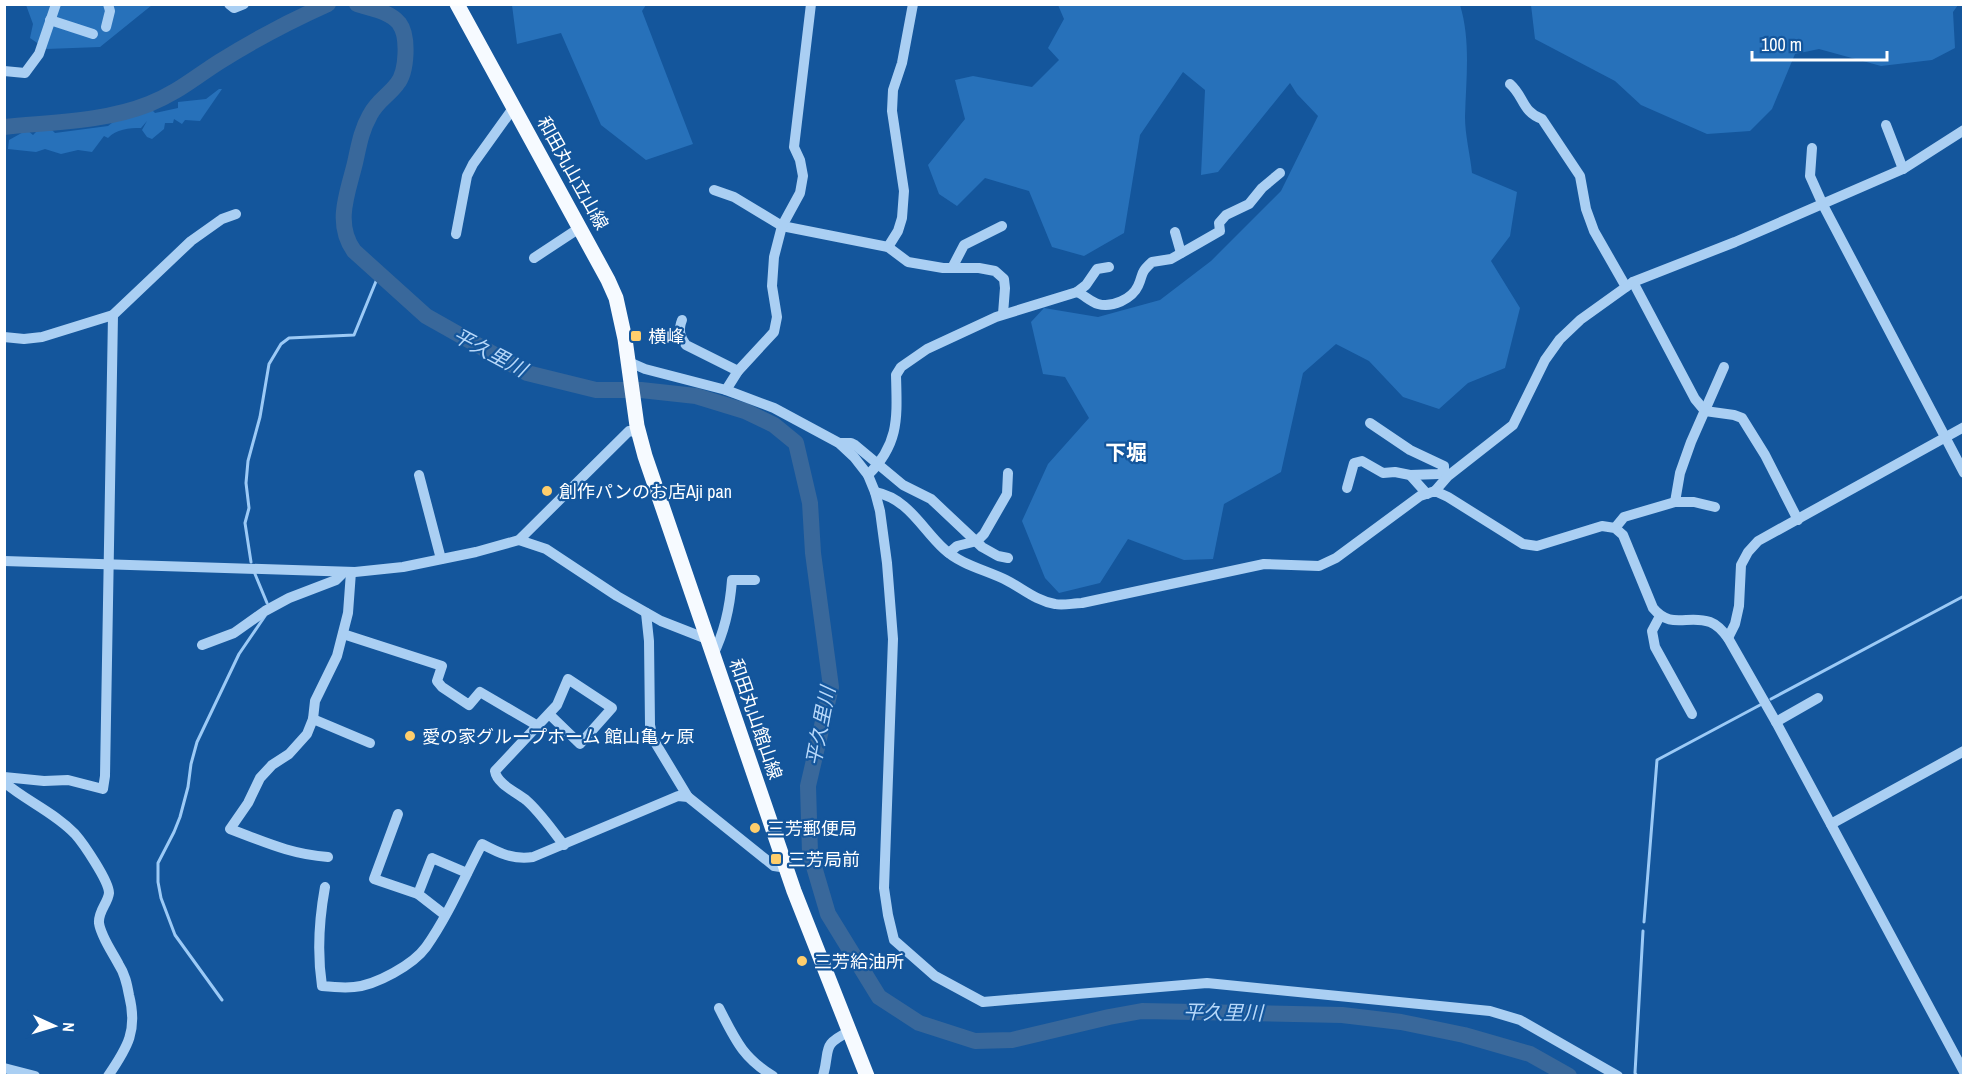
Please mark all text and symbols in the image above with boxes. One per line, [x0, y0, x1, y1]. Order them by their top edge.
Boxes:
scale bar [1752, 24, 1887, 62]
text: 100 m [1761, 32, 1802, 57]
street label: 和田丸山立山線 [532, 112, 614, 234]
water label: 平久里川 [448, 321, 533, 384]
place label: 横峰 [648, 324, 684, 349]
marker: 横峰 [629, 329, 643, 343]
district label: 下堀 [1105, 438, 1147, 467]
place label: 創作パンのお店Aji pan [559, 479, 732, 504]
marker: 創作パンのお店Aji pan [540, 484, 554, 498]
street label: 和田丸山館山線 [724, 655, 788, 783]
water label: 平久里川 [799, 682, 841, 768]
place label: 愛の家グループホーム 館山亀ヶ原 [422, 724, 694, 749]
marker: 愛の家グループホーム 館山亀ヶ原 [403, 729, 417, 743]
place label: 三芳郵便局 [767, 816, 857, 841]
marker: 三芳郵便局 [748, 821, 762, 835]
place label: 三芳局前 [788, 847, 860, 872]
marker: 三芳局前 [769, 852, 783, 866]
place label: 三芳給油所 [814, 949, 904, 974]
marker: 三芳給油所 [795, 954, 809, 968]
north arrow [24, 996, 84, 1056]
water label: 平久里川 [1183, 998, 1265, 1026]
text: N [58, 1022, 80, 1033]

